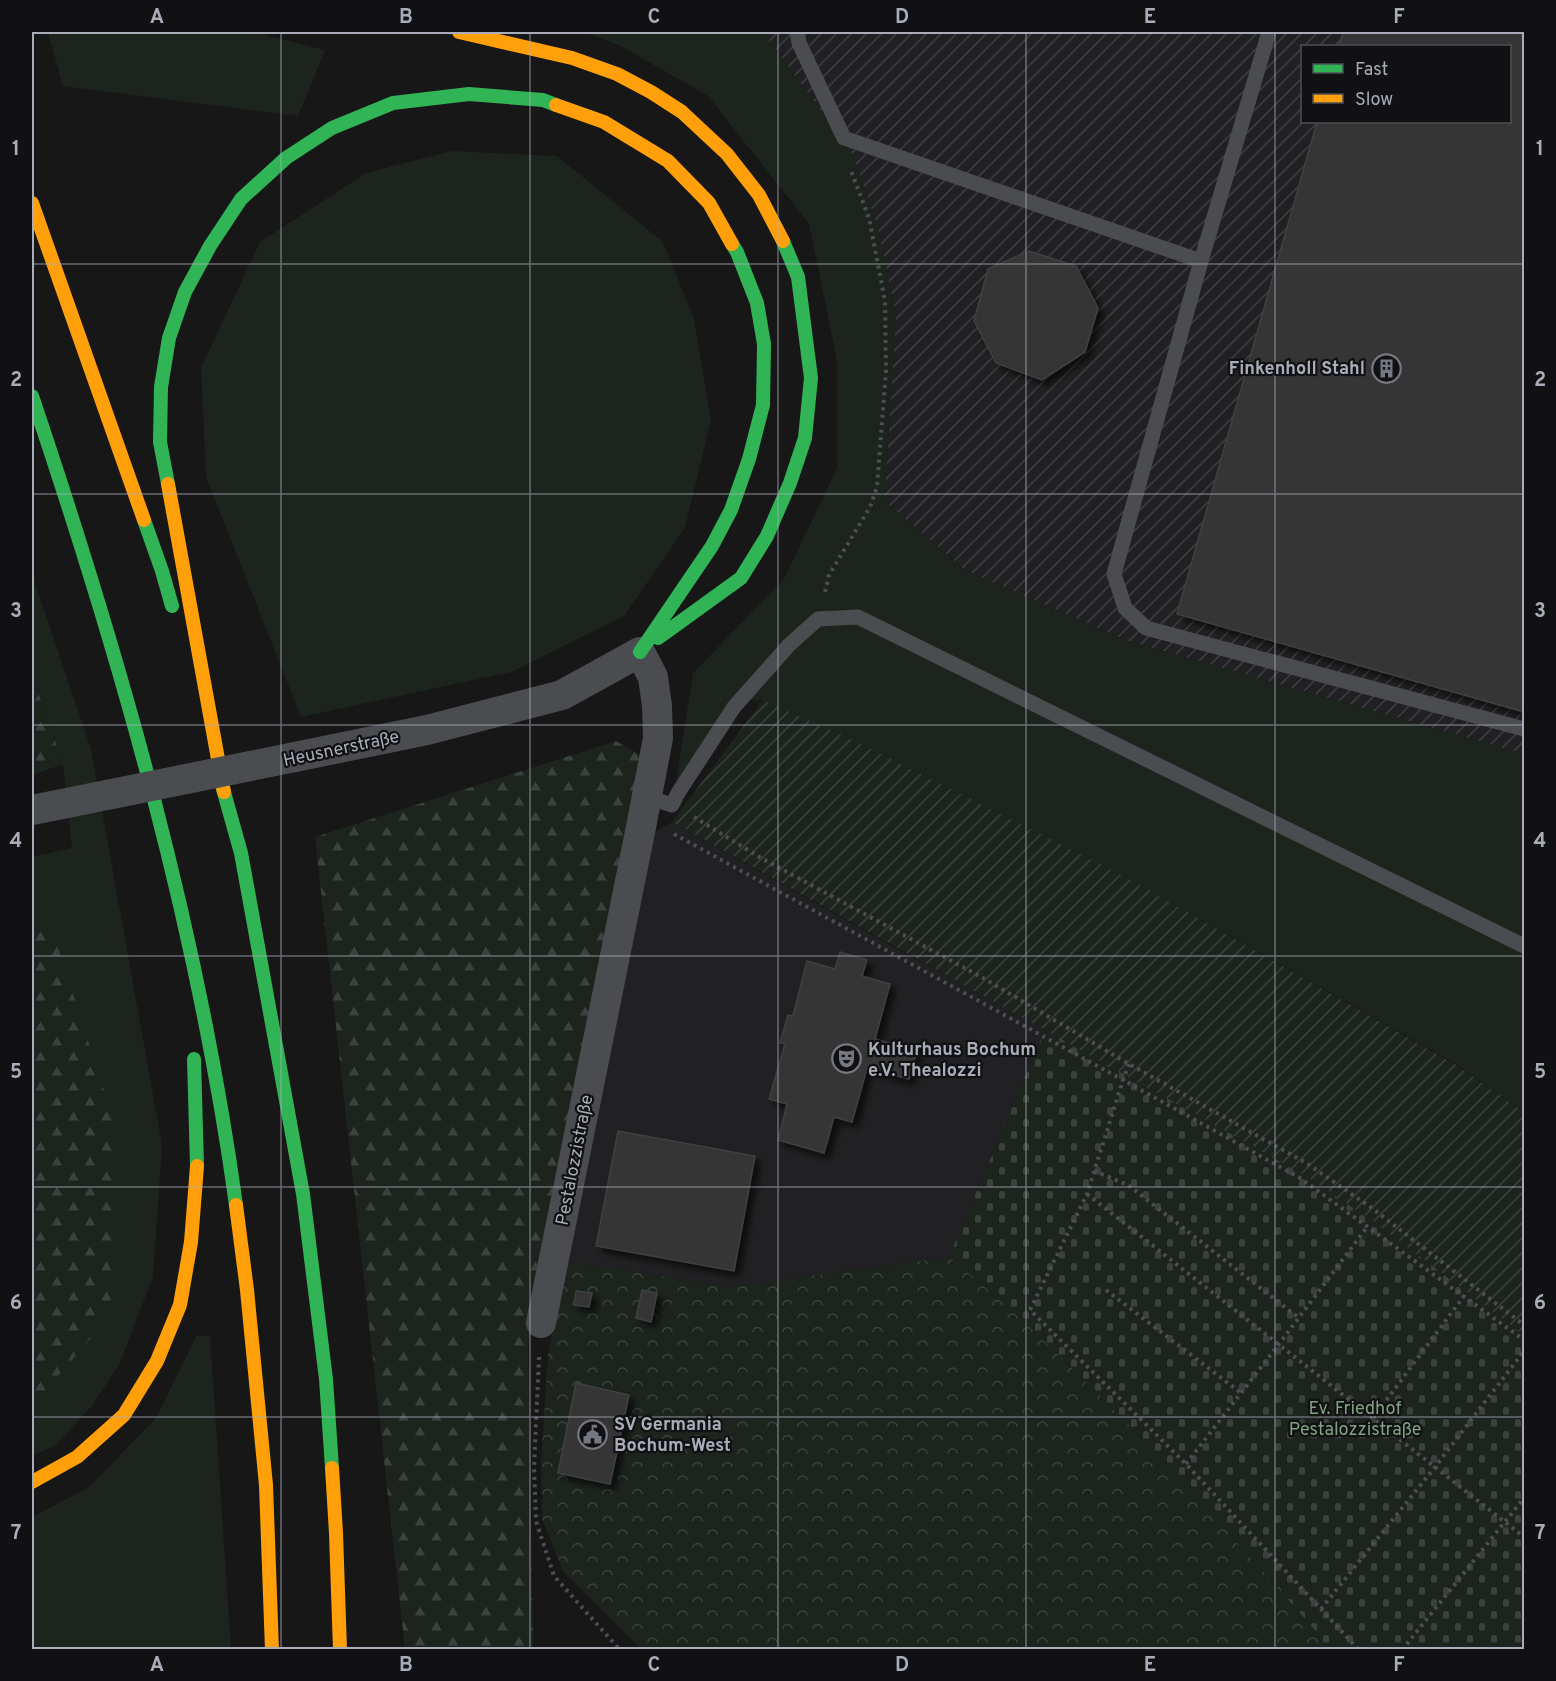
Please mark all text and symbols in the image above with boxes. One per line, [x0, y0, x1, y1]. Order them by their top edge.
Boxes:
text: A [150, 5, 164, 31]
text: B [399, 5, 413, 31]
text: C [648, 5, 660, 31]
text: D [895, 5, 909, 31]
text: E [1144, 5, 1156, 31]
text: F [1393, 5, 1405, 31]
legend [1301, 45, 1511, 123]
text: Fast [1355, 59, 1388, 82]
text: Slow [1355, 89, 1393, 112]
text: 1 [12, 137, 20, 163]
text: 1 [1536, 137, 1544, 163]
building icon: Finkenholl Stahl [1370, 352, 1402, 384]
place label: Finkenholl Stahl [1229, 358, 1365, 381]
text: 2 [10, 368, 22, 394]
text: 2 [1534, 368, 1546, 394]
text: 3 [10, 599, 22, 625]
text: 3 [1534, 599, 1546, 625]
street label: Heusnerstraße [281, 726, 401, 773]
text: 4 [10, 829, 22, 855]
text: 4 [1534, 829, 1546, 855]
place label: Kulturhaus Bochum e.V. Thealozzi [868, 1039, 1036, 1083]
theatre icon: Kulturhaus Bochum e.V. Thealozzi [831, 1043, 863, 1075]
text: 5 [10, 1060, 22, 1086]
text: 5 [1534, 1060, 1546, 1086]
street label: Pestalozzistraße [552, 1093, 599, 1228]
text: 6 [10, 1291, 22, 1317]
text: 6 [1534, 1291, 1546, 1317]
park label: Ev. Friedhof Pestalozzistraße [1289, 1398, 1421, 1442]
place label: SV Germania Bochum-West [614, 1414, 731, 1458]
public building icon: SV Germania Bochum-West [577, 1418, 609, 1450]
text: 7 [11, 1521, 21, 1547]
text: 7 [1535, 1521, 1545, 1547]
text: A [150, 1653, 164, 1679]
text: B [399, 1653, 413, 1679]
text: C [648, 1653, 660, 1679]
text: D [895, 1653, 909, 1679]
text: E [1144, 1653, 1156, 1679]
text: F [1393, 1653, 1405, 1679]

